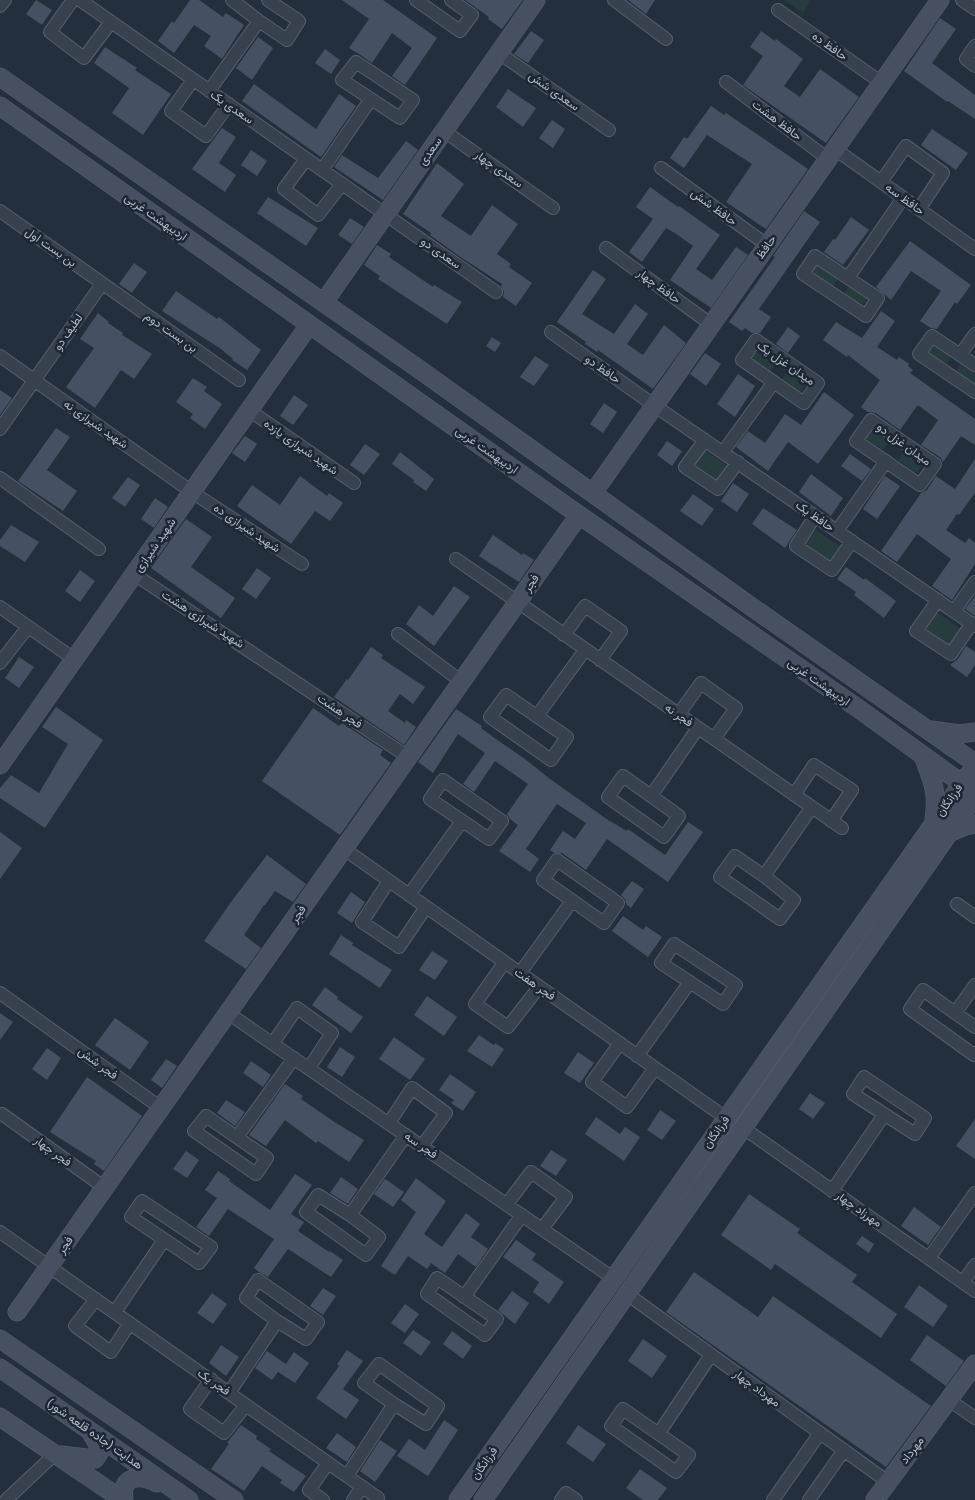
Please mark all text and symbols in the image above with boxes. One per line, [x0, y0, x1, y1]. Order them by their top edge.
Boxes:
street label: حافظ ده [809, 29, 851, 63]
street label: سعدی شش [525, 68, 582, 114]
street label: سعدی یک [207, 87, 256, 128]
street label: حافظ هشت [749, 97, 805, 143]
street label: سعدی [415, 134, 445, 168]
street label: سعدی چهار [471, 147, 526, 191]
street label: حافظ سه [883, 180, 927, 218]
street label: حافظ شش [688, 186, 740, 229]
street label: اردیبهشت غربی [122, 190, 190, 244]
street label: بن بست اول [22, 224, 79, 270]
street label: حافظ [753, 232, 779, 262]
street label: سعدی دو [418, 234, 464, 273]
street label: حافظ چهار [633, 265, 683, 307]
street label: بن بست دوم [141, 309, 200, 356]
street label: لطیف دو [50, 311, 86, 353]
street label: میدان غزل یک [754, 338, 818, 389]
street label: حافظ دو [582, 352, 623, 387]
street label: شهید شیرازی نه [61, 397, 131, 452]
street label: شهید شیرازی یازده [261, 416, 341, 479]
street label: میدان غزل دو [874, 420, 934, 469]
street label: اردیبهشت غربی [453, 423, 521, 477]
street label: حافظ یک [793, 498, 837, 534]
street label: شهید شیرازی ده [211, 501, 283, 556]
street label: شهید شیرازی [131, 515, 180, 575]
street label: فجر [519, 571, 543, 596]
street label: شهید شیرازی هشت [159, 587, 247, 652]
street label: اردیبهشت غربی [785, 655, 853, 709]
street label: فجر هشت [314, 691, 365, 732]
street label: فجر نه [662, 700, 696, 730]
street label: فرزانگان [933, 781, 966, 820]
street label: فجر [286, 902, 310, 927]
street label: فجر هفت [511, 965, 558, 1004]
street label: فجر شش [75, 1044, 121, 1083]
street label: فرزانگان [700, 1113, 733, 1152]
street label: فجر سه [401, 1129, 440, 1162]
street label: فجر چهار [30, 1132, 74, 1170]
street label: مهرزاد چهار [832, 1187, 885, 1231]
street label: فجر [53, 1233, 77, 1258]
street label: فجر یک [194, 1366, 233, 1399]
street label: مهرداد چهار [729, 1366, 783, 1411]
street label: هدایت (جاده قلعه شور) [44, 1396, 145, 1473]
street label: مهرداد [897, 1434, 928, 1467]
street label: فرزانگان [468, 1444, 501, 1483]

